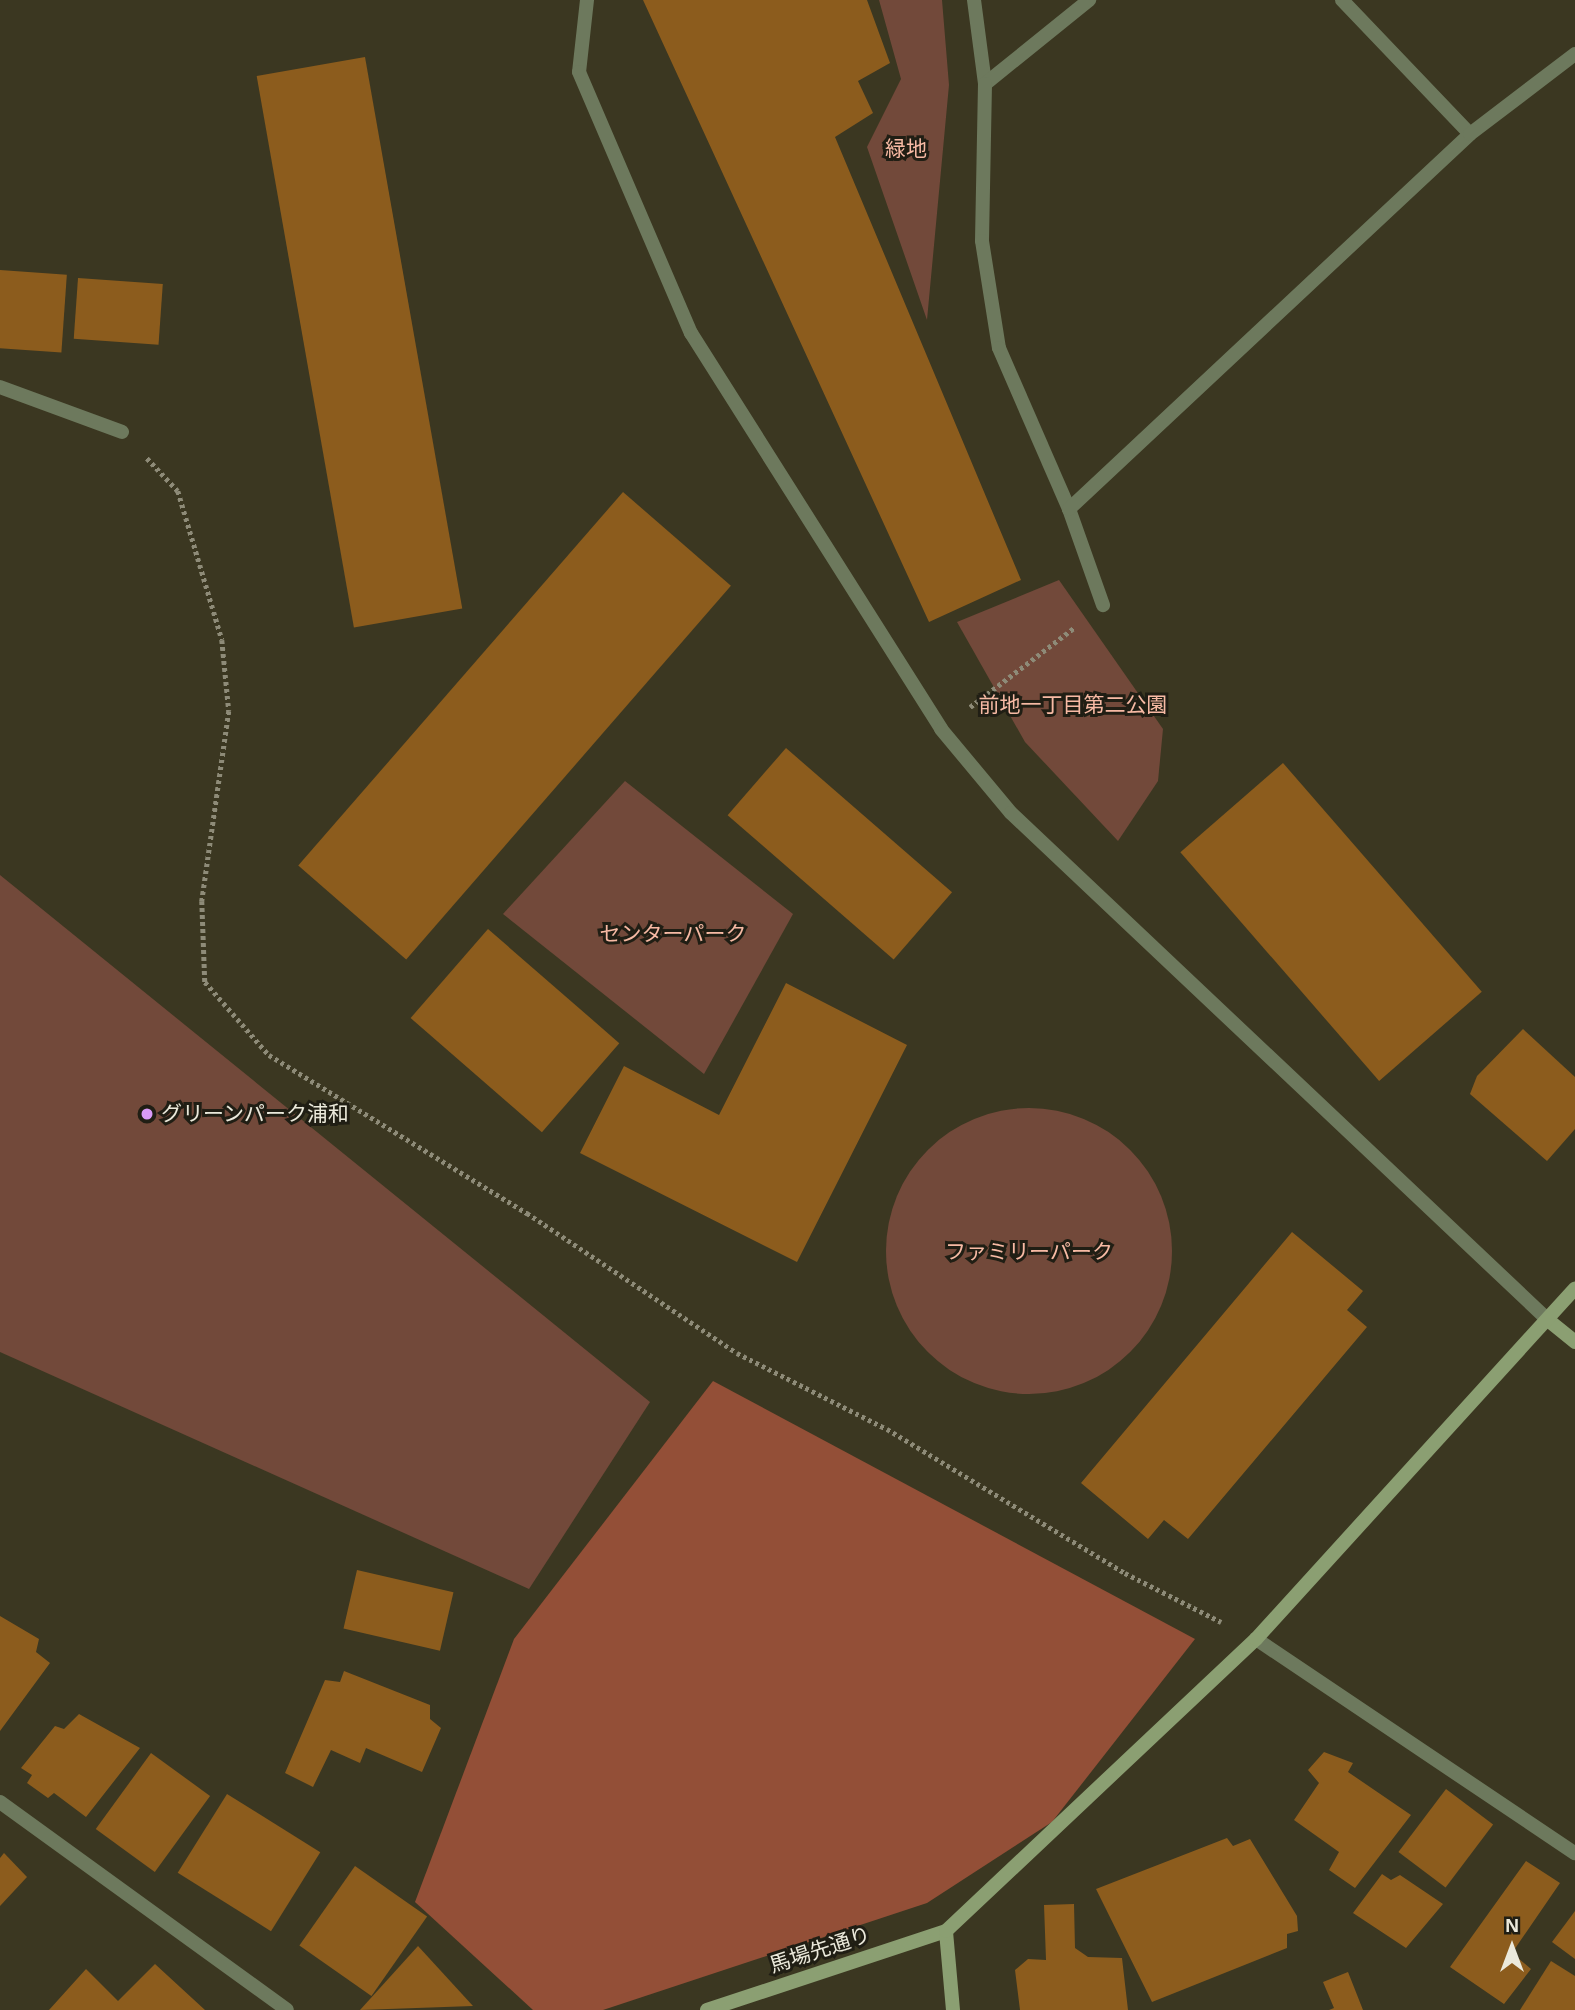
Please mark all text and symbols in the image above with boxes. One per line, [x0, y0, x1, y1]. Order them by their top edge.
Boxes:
park label: 緑地 [885, 136, 927, 162]
park label: 前地一丁目第二公園 [979, 692, 1167, 718]
park label: センターパーク [600, 921, 746, 947]
place label: グリーンパーク浦和 [161, 1101, 350, 1127]
marker: グリーンパーク浦和 [139, 1106, 155, 1122]
park label: ファミリーパーク [945, 1239, 1113, 1265]
north arrow [1477, 1912, 1547, 1982]
text: N [1505, 1915, 1519, 1936]
street label: 馬場先通り [766, 1922, 874, 1978]

